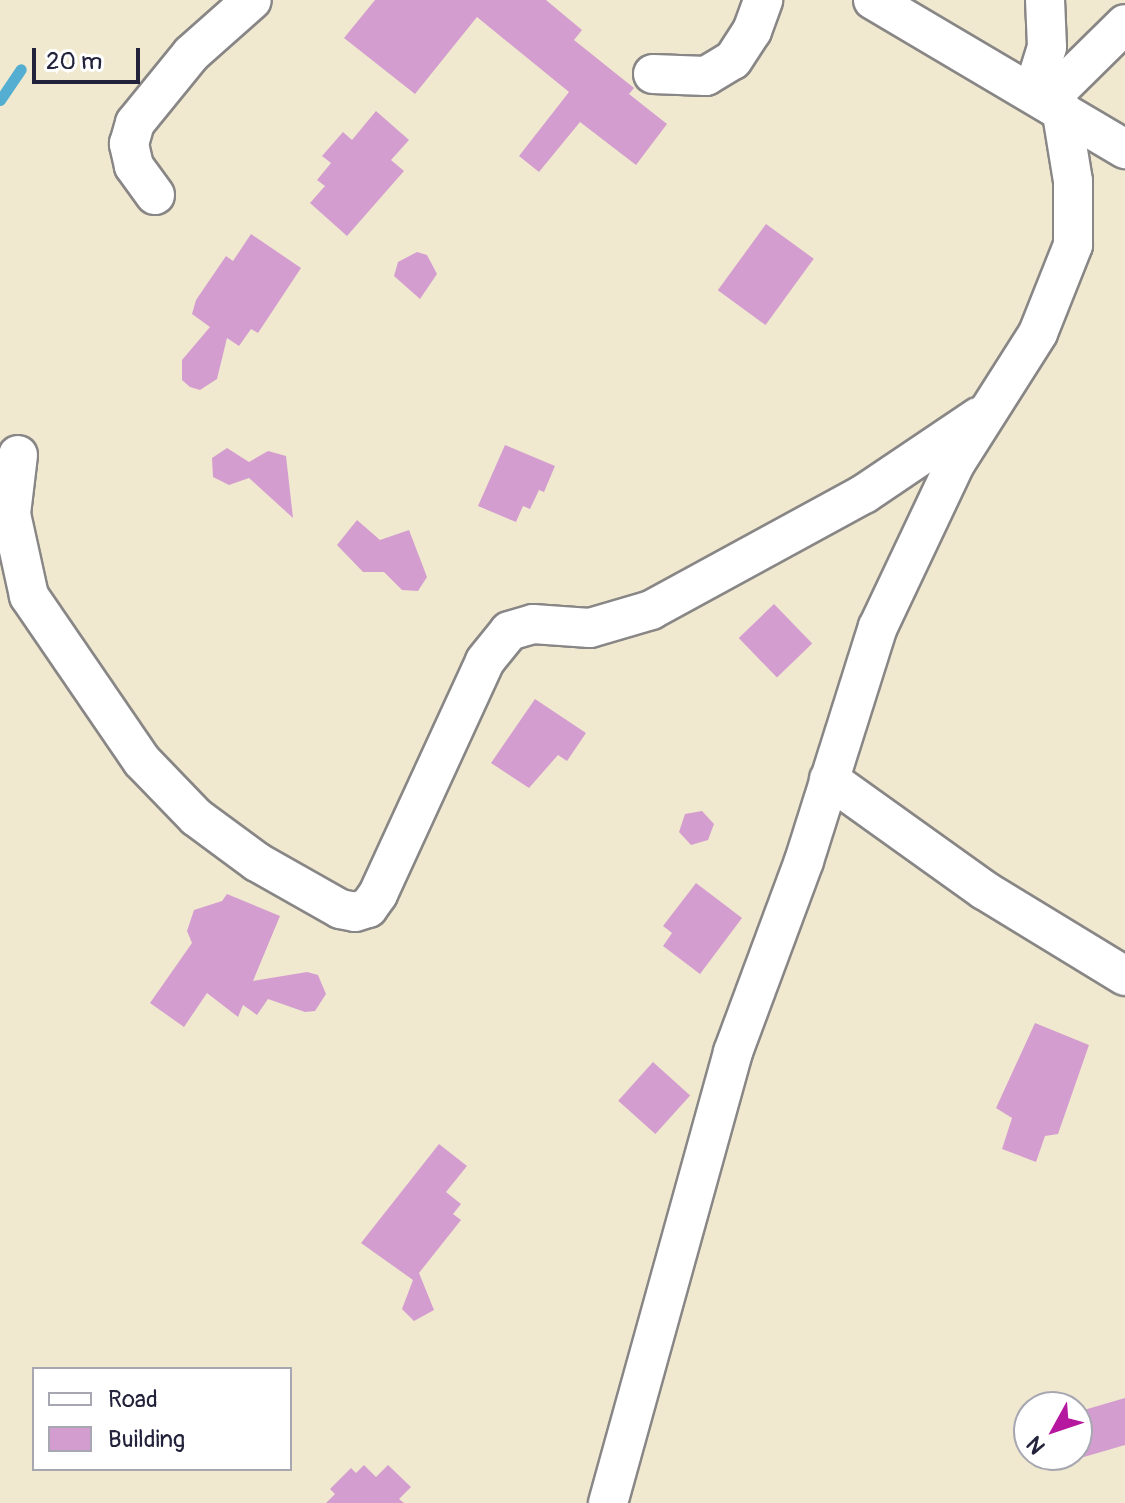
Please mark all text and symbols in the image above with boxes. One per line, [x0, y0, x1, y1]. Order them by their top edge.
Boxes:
scale bar [36, 32, 144, 82]
text: 20 m [46, 47, 102, 76]
legend [32, 1367, 292, 1471]
text: Road [108, 1385, 158, 1414]
north arrow [1013, 1391, 1093, 1471]
text: Building [108, 1425, 185, 1454]
text: N [1021, 1430, 1052, 1460]

